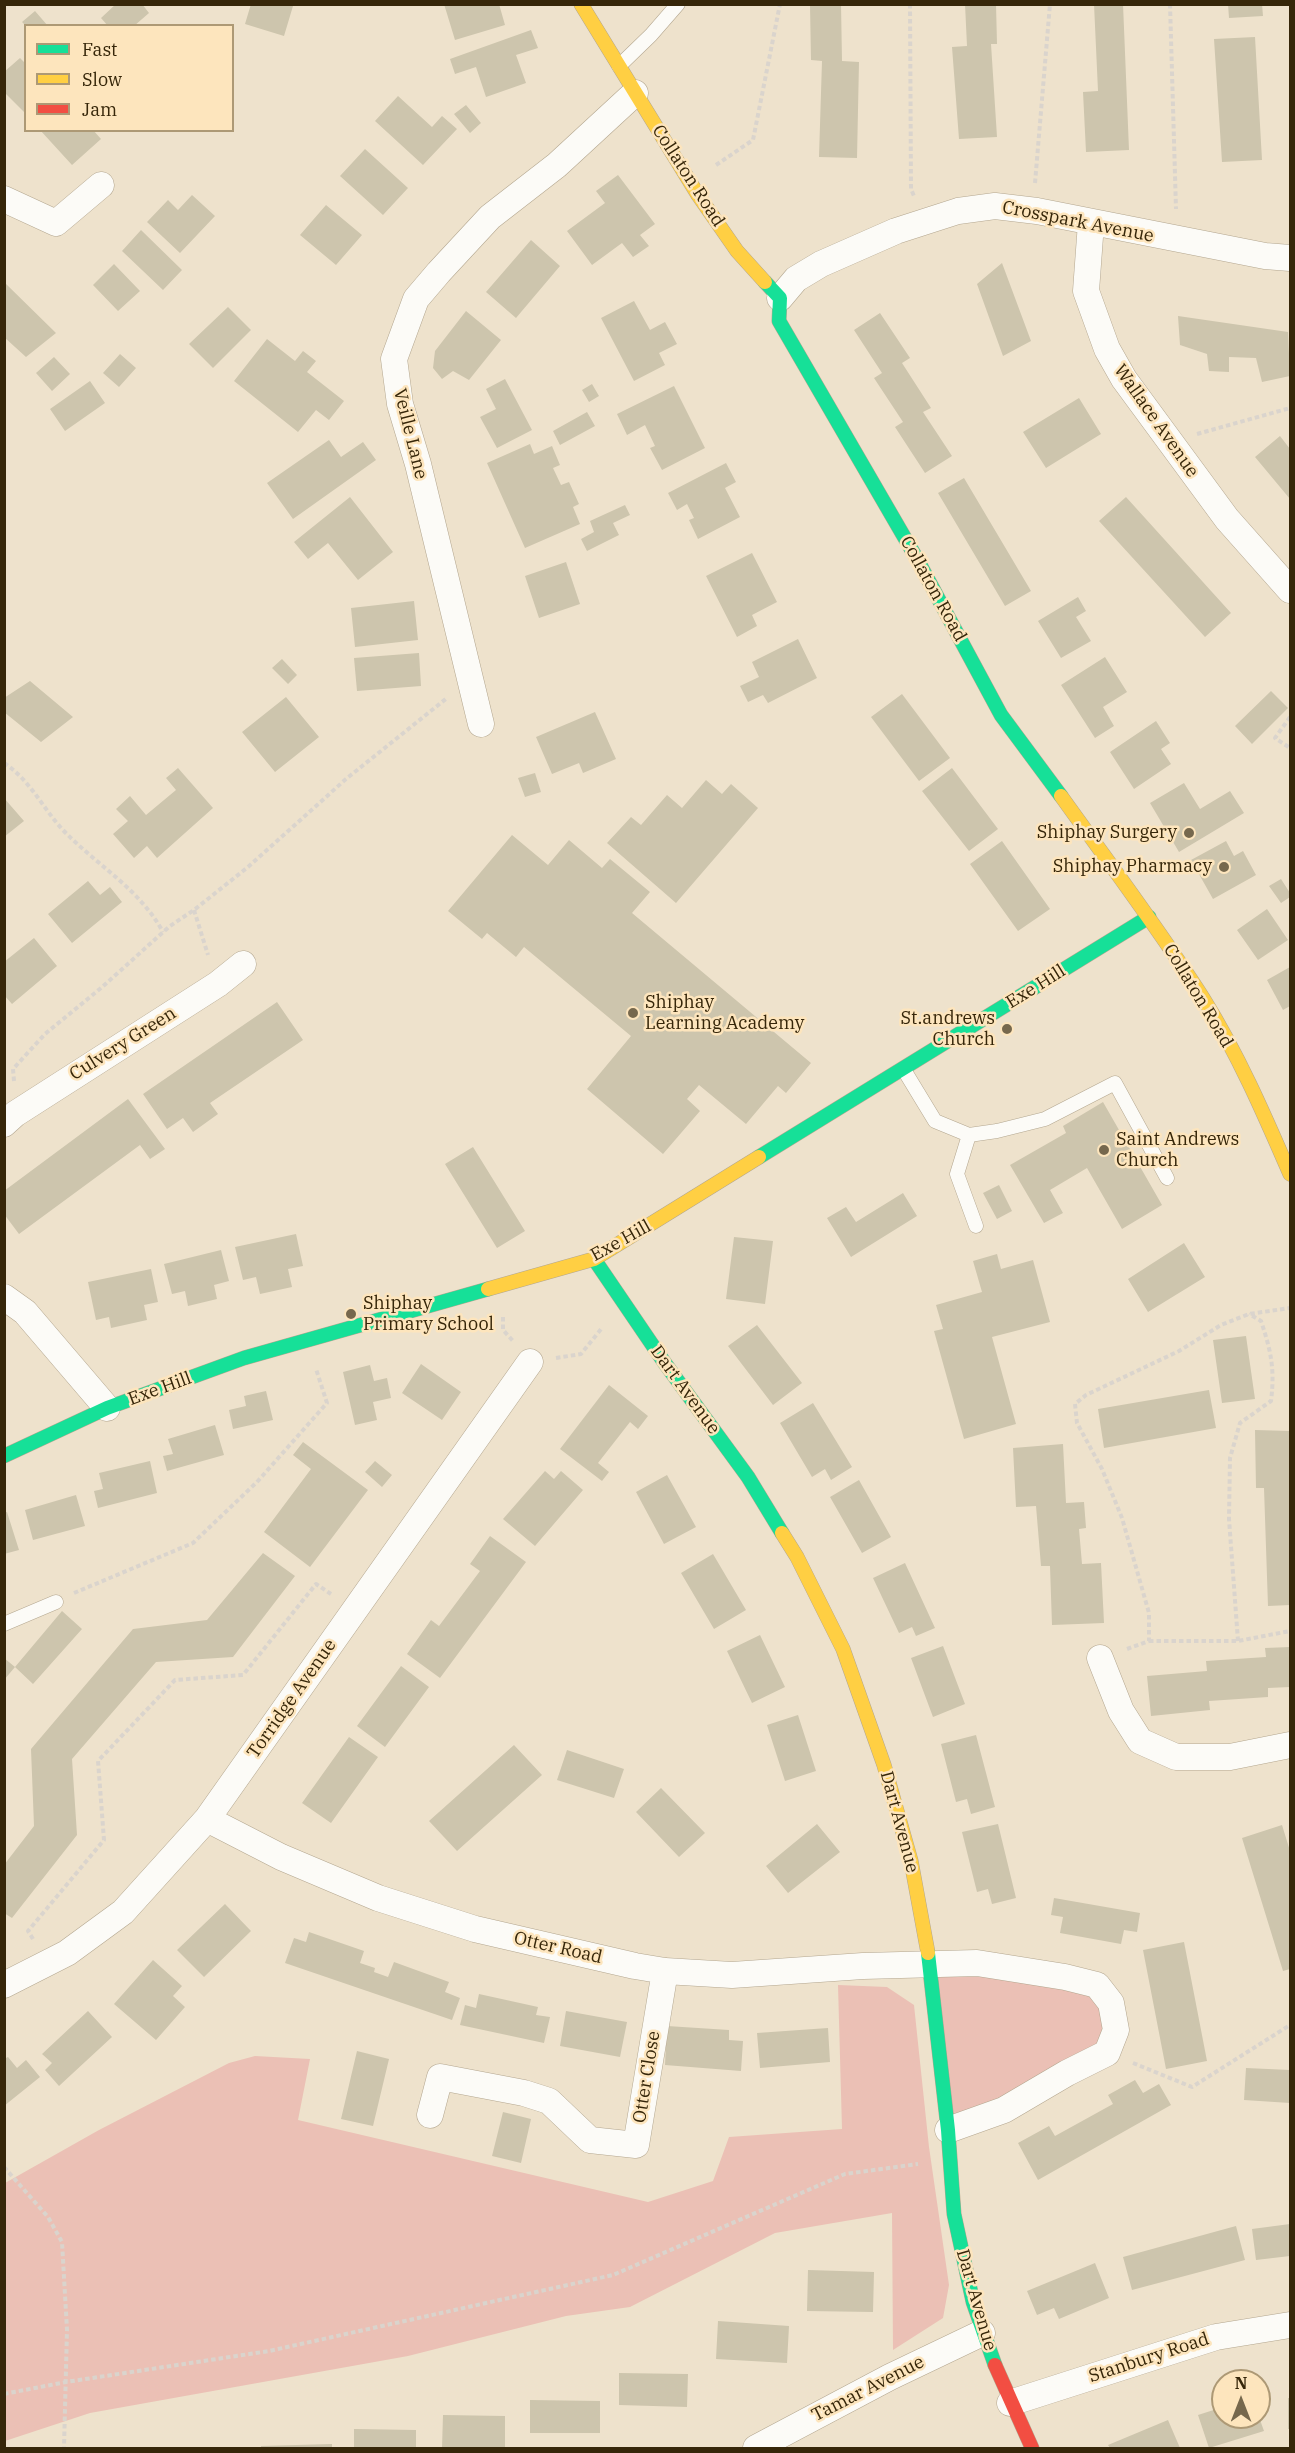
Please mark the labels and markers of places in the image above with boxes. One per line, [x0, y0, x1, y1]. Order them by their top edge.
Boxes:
place label: Shiphay Surgery [1037, 822, 1177, 844]
marker: Shiphay Surgery [1182, 826, 1196, 840]
place label: Shiphay Pharmacy [1053, 856, 1212, 878]
marker: Shiphay Pharmacy [1217, 860, 1231, 874]
place label: Shiphay Learning Academy [645, 992, 804, 1034]
marker: Shiphay Learning Academy [626, 1006, 640, 1020]
place label: St.andrews Church [900, 1008, 995, 1050]
marker: St.andrews Church [1000, 1022, 1014, 1036]
place label: Saint Andrews Church [1116, 1129, 1239, 1172]
marker: Saint Andrews Church [1097, 1143, 1111, 1157]
place label: Shiphay Primary School [363, 1293, 494, 1336]
marker: Shiphay Primary School [344, 1307, 358, 1321]

